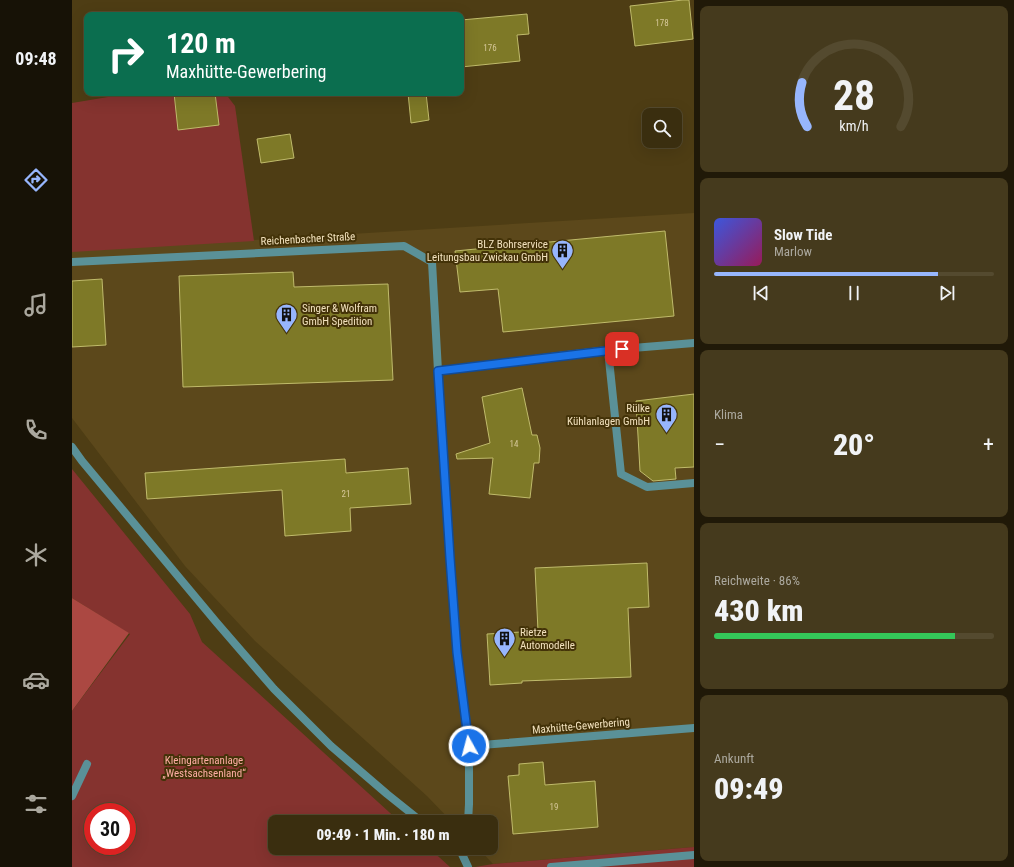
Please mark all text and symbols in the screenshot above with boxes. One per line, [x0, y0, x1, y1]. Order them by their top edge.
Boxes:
house number: 178 [655, 18, 669, 28]
text: 120 m [166, 27, 236, 60]
icon: right [100, 28, 152, 80]
house number: 176 [483, 43, 497, 53]
text: 09:48 [15, 48, 57, 69]
text: Maxhütte-Gewerbering [166, 61, 326, 82]
text: 28 [833, 71, 875, 120]
map controls [642, 108, 682, 148]
button: search [642, 108, 682, 148]
text: km/h [839, 118, 869, 134]
icon: directions [22, 166, 50, 194]
text: Slow Tide [774, 226, 832, 244]
street label: Reichenbacher Straße [260, 230, 356, 248]
building icon: BLZ Bohrservice Leitungsbau Zwickau GmbH [550, 237, 576, 270]
place label: BLZ Bohrservice Leitungsbau Zwickau GmbH [427, 238, 548, 264]
text: Marlow [774, 244, 812, 259]
icon: previous [750, 282, 772, 304]
icon: pause [843, 282, 865, 304]
icon: next [936, 282, 958, 304]
icon: music [22, 291, 50, 319]
building icon: Singer & Wolfram GmbH Spedition [273, 301, 299, 334]
place label: Singer & Wolfram GmbH Spedition [302, 302, 377, 328]
pin [605, 332, 639, 366]
icon: arrive [611, 338, 633, 360]
building icon: Rülke Kühlanlagen GmbH [653, 401, 679, 434]
place label: Rülke Kühlanlagen GmbH [567, 402, 650, 428]
text: Klima [714, 407, 743, 422]
icon: phone [22, 416, 50, 444]
text: 20° [833, 427, 875, 462]
text: − [714, 432, 725, 457]
text: + [983, 432, 994, 457]
house number: 14 [510, 439, 519, 449]
house number: 21 [342, 489, 350, 499]
icon: climate [22, 541, 50, 569]
text: Reichweite · 86% [714, 573, 800, 588]
text: 430 km [714, 593, 803, 628]
building icon: Rietze Automodelle [492, 625, 518, 658]
place label: Rietze Automodelle [520, 626, 575, 652]
icon: car [22, 666, 50, 694]
street label: Maxhütte-Gewerbering [532, 715, 630, 737]
position arrow [448, 725, 490, 767]
text: Ankunft [714, 751, 754, 766]
park label: Kleingartenanlage „Westsachsenland“ [162, 754, 246, 780]
text: 09:49 [714, 771, 783, 806]
icon: filters [22, 790, 50, 818]
house number: 19 [550, 802, 558, 812]
speed limit sign: 30 [84, 803, 136, 855]
text: 09:49 · 1 Min. · 180 m [317, 826, 449, 844]

